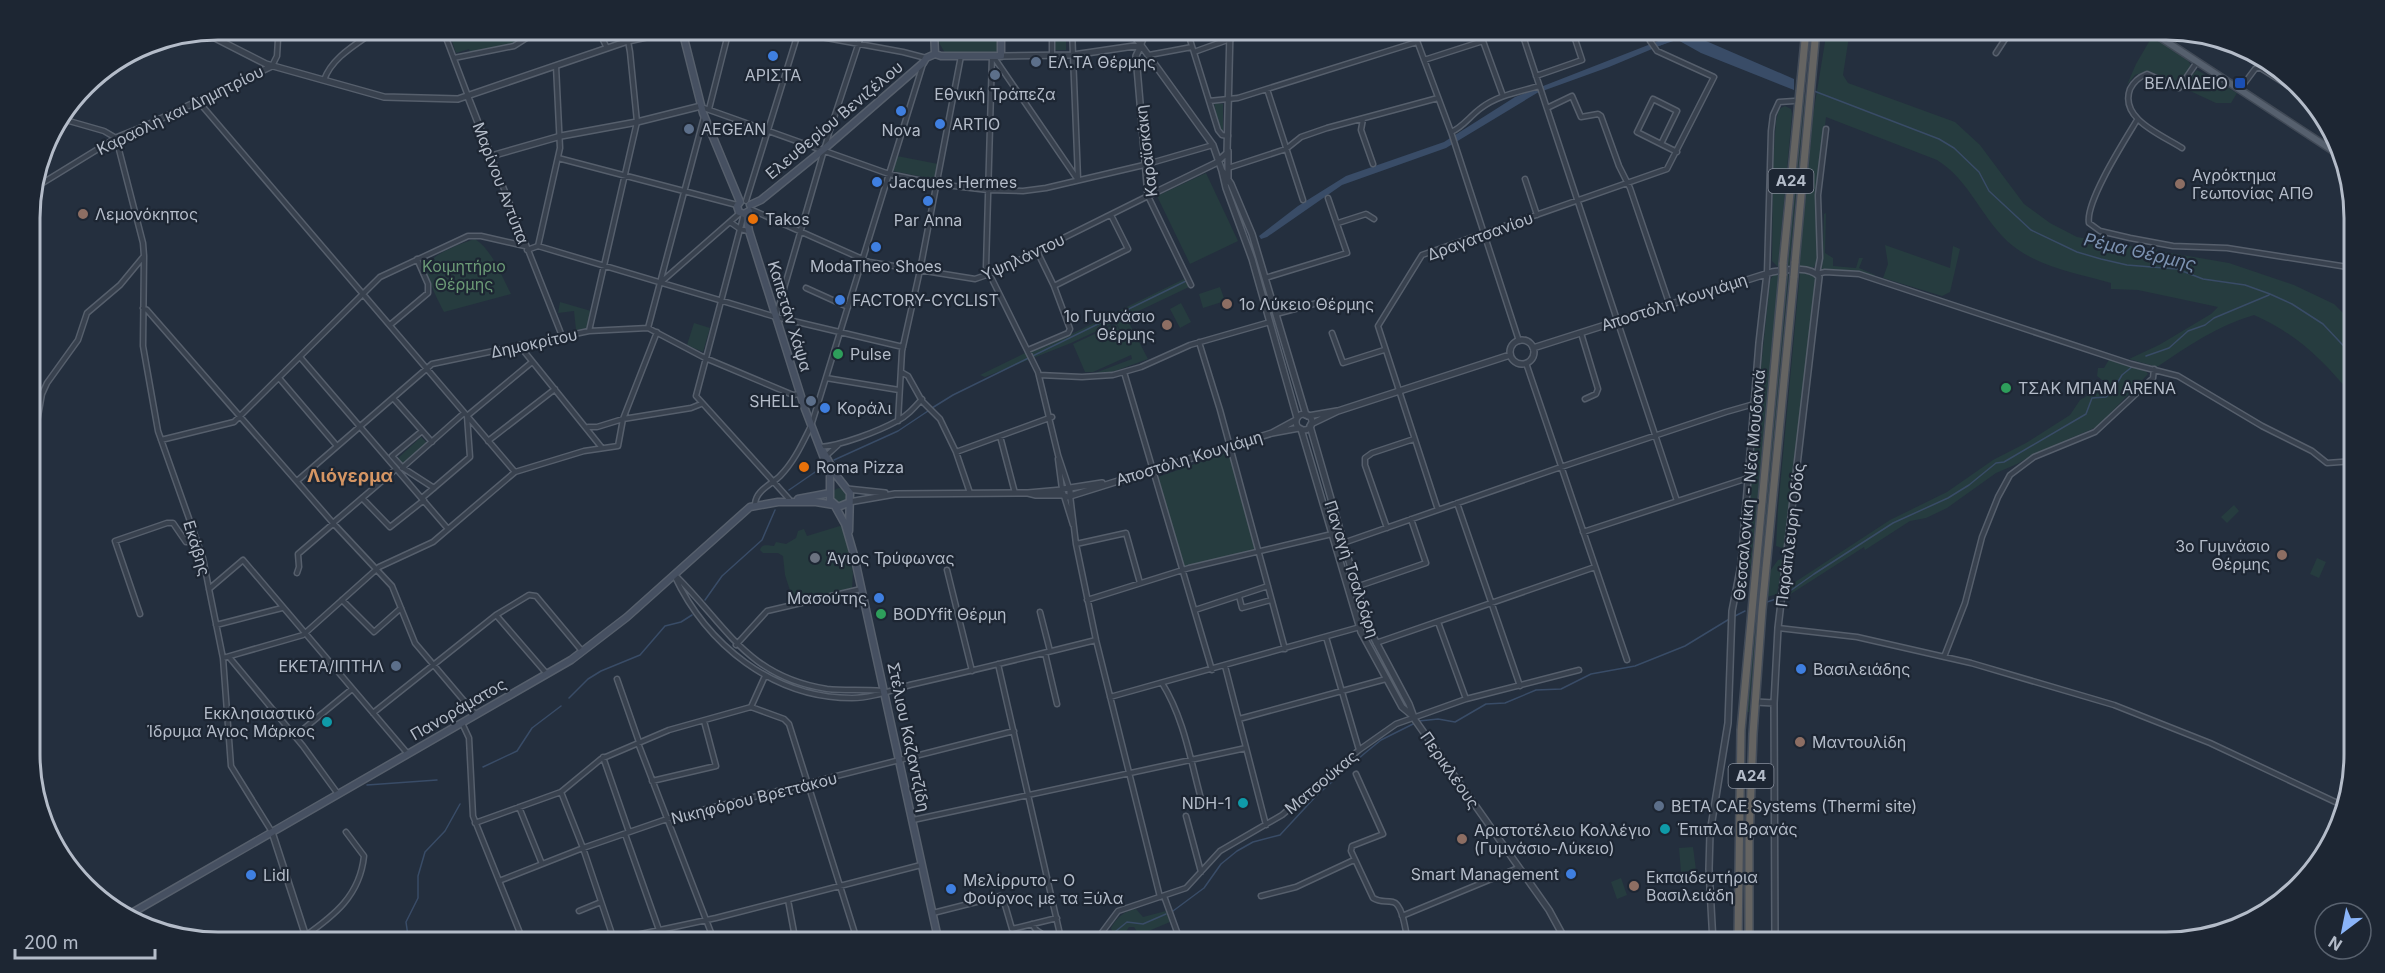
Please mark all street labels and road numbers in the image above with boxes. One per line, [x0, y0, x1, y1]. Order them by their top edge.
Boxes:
street label: Ελευθερίου Βενιζέλου [761, 57, 907, 183]
street label: Καραολή και Δημητρίου [93, 61, 267, 159]
street label: Καραϊσκάκη [1130, 104, 1162, 198]
street label: Μαρίνου Αντύπα [469, 119, 533, 247]
road number: Α24 [1768, 169, 1814, 193]
street label: Δραγατσανίου [1424, 208, 1536, 264]
street label: Υψηλάντου [978, 229, 1068, 285]
street label: Καπετάν Χάψα [764, 258, 816, 374]
street label: Αποστόλη Κουγιάμη [1598, 269, 1750, 335]
street label: Δημοκρίτου [489, 324, 579, 362]
street label: Θεσσαλονίκη - Νέα Μουδανιά [1729, 368, 1769, 602]
street label: Αποστόλη Κουγιάμη [1113, 426, 1265, 490]
street label: Παράπλευρη Οδός [1771, 462, 1809, 608]
street label: Παναγή Τσαλδάρη [1320, 498, 1384, 640]
street label: Εκάβης [179, 518, 215, 578]
street label: Στέλιου Καζαντζίδη [883, 660, 935, 814]
street label: Πανοράματος [406, 673, 510, 745]
street label: Περικλέους [1416, 728, 1484, 812]
street label: Ματσούκας [1280, 746, 1362, 818]
road number: Α24 [1728, 764, 1774, 788]
street label: Νικηφόρου Βρεττάκου [669, 768, 839, 828]

